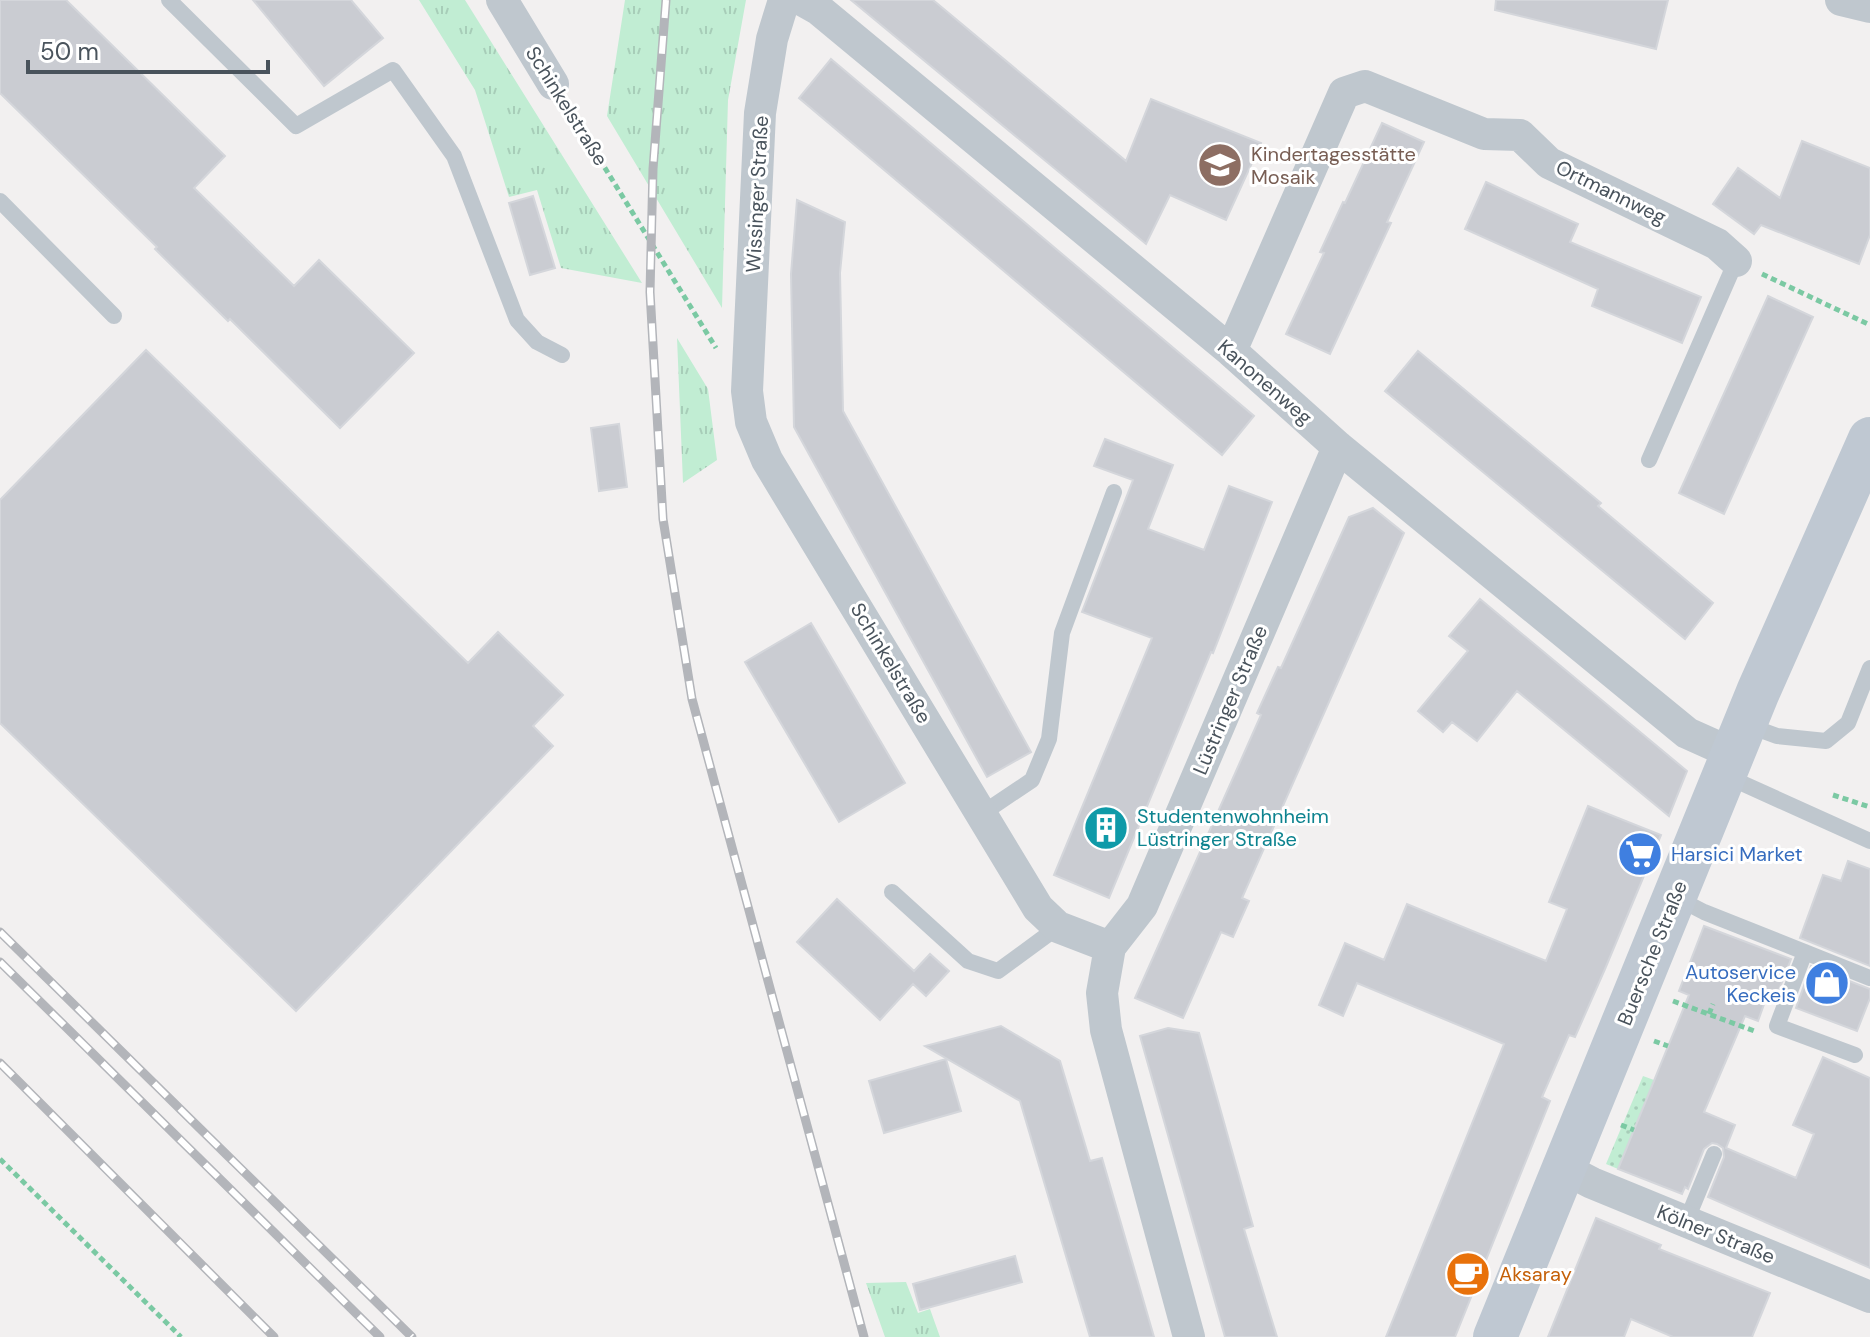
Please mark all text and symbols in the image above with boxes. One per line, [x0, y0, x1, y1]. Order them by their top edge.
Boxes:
scale bar [28, 24, 268, 74]
text: 50 m [40, 36, 99, 67]
street label: Schinkelstraße [520, 41, 614, 171]
street label: Wissinger Straße [740, 115, 774, 273]
school or university icon: Kindertagesstätte Mosaik [1196, 141, 1244, 189]
place label: Kindertagesstätte Mosaik [1251, 141, 1416, 190]
street label: Ortmannweg [1551, 154, 1671, 230]
street label: Kanonenweg [1212, 334, 1318, 430]
street label: Schinkelstraße [845, 598, 937, 728]
street label: Lüstringer Straße [1187, 621, 1273, 779]
place label: Studentenwohnheim Lüstringer Straße [1137, 803, 1329, 852]
building icon: Studentenwohnheim Lüstringer Straße [1082, 804, 1130, 852]
supermarket icon: Harsici Market [1616, 830, 1664, 878]
place label: Harsici Market [1671, 841, 1803, 867]
street label: Buersche Straße [1611, 877, 1693, 1029]
place label: Autoservice Keckeis [1685, 959, 1796, 1008]
shop icon: Autoservice Keckeis [1803, 959, 1851, 1007]
street label: Kölner Straße [1653, 1199, 1779, 1269]
cafe icon: Aksaray [1444, 1250, 1492, 1298]
place label: Aksaray [1499, 1261, 1572, 1287]

